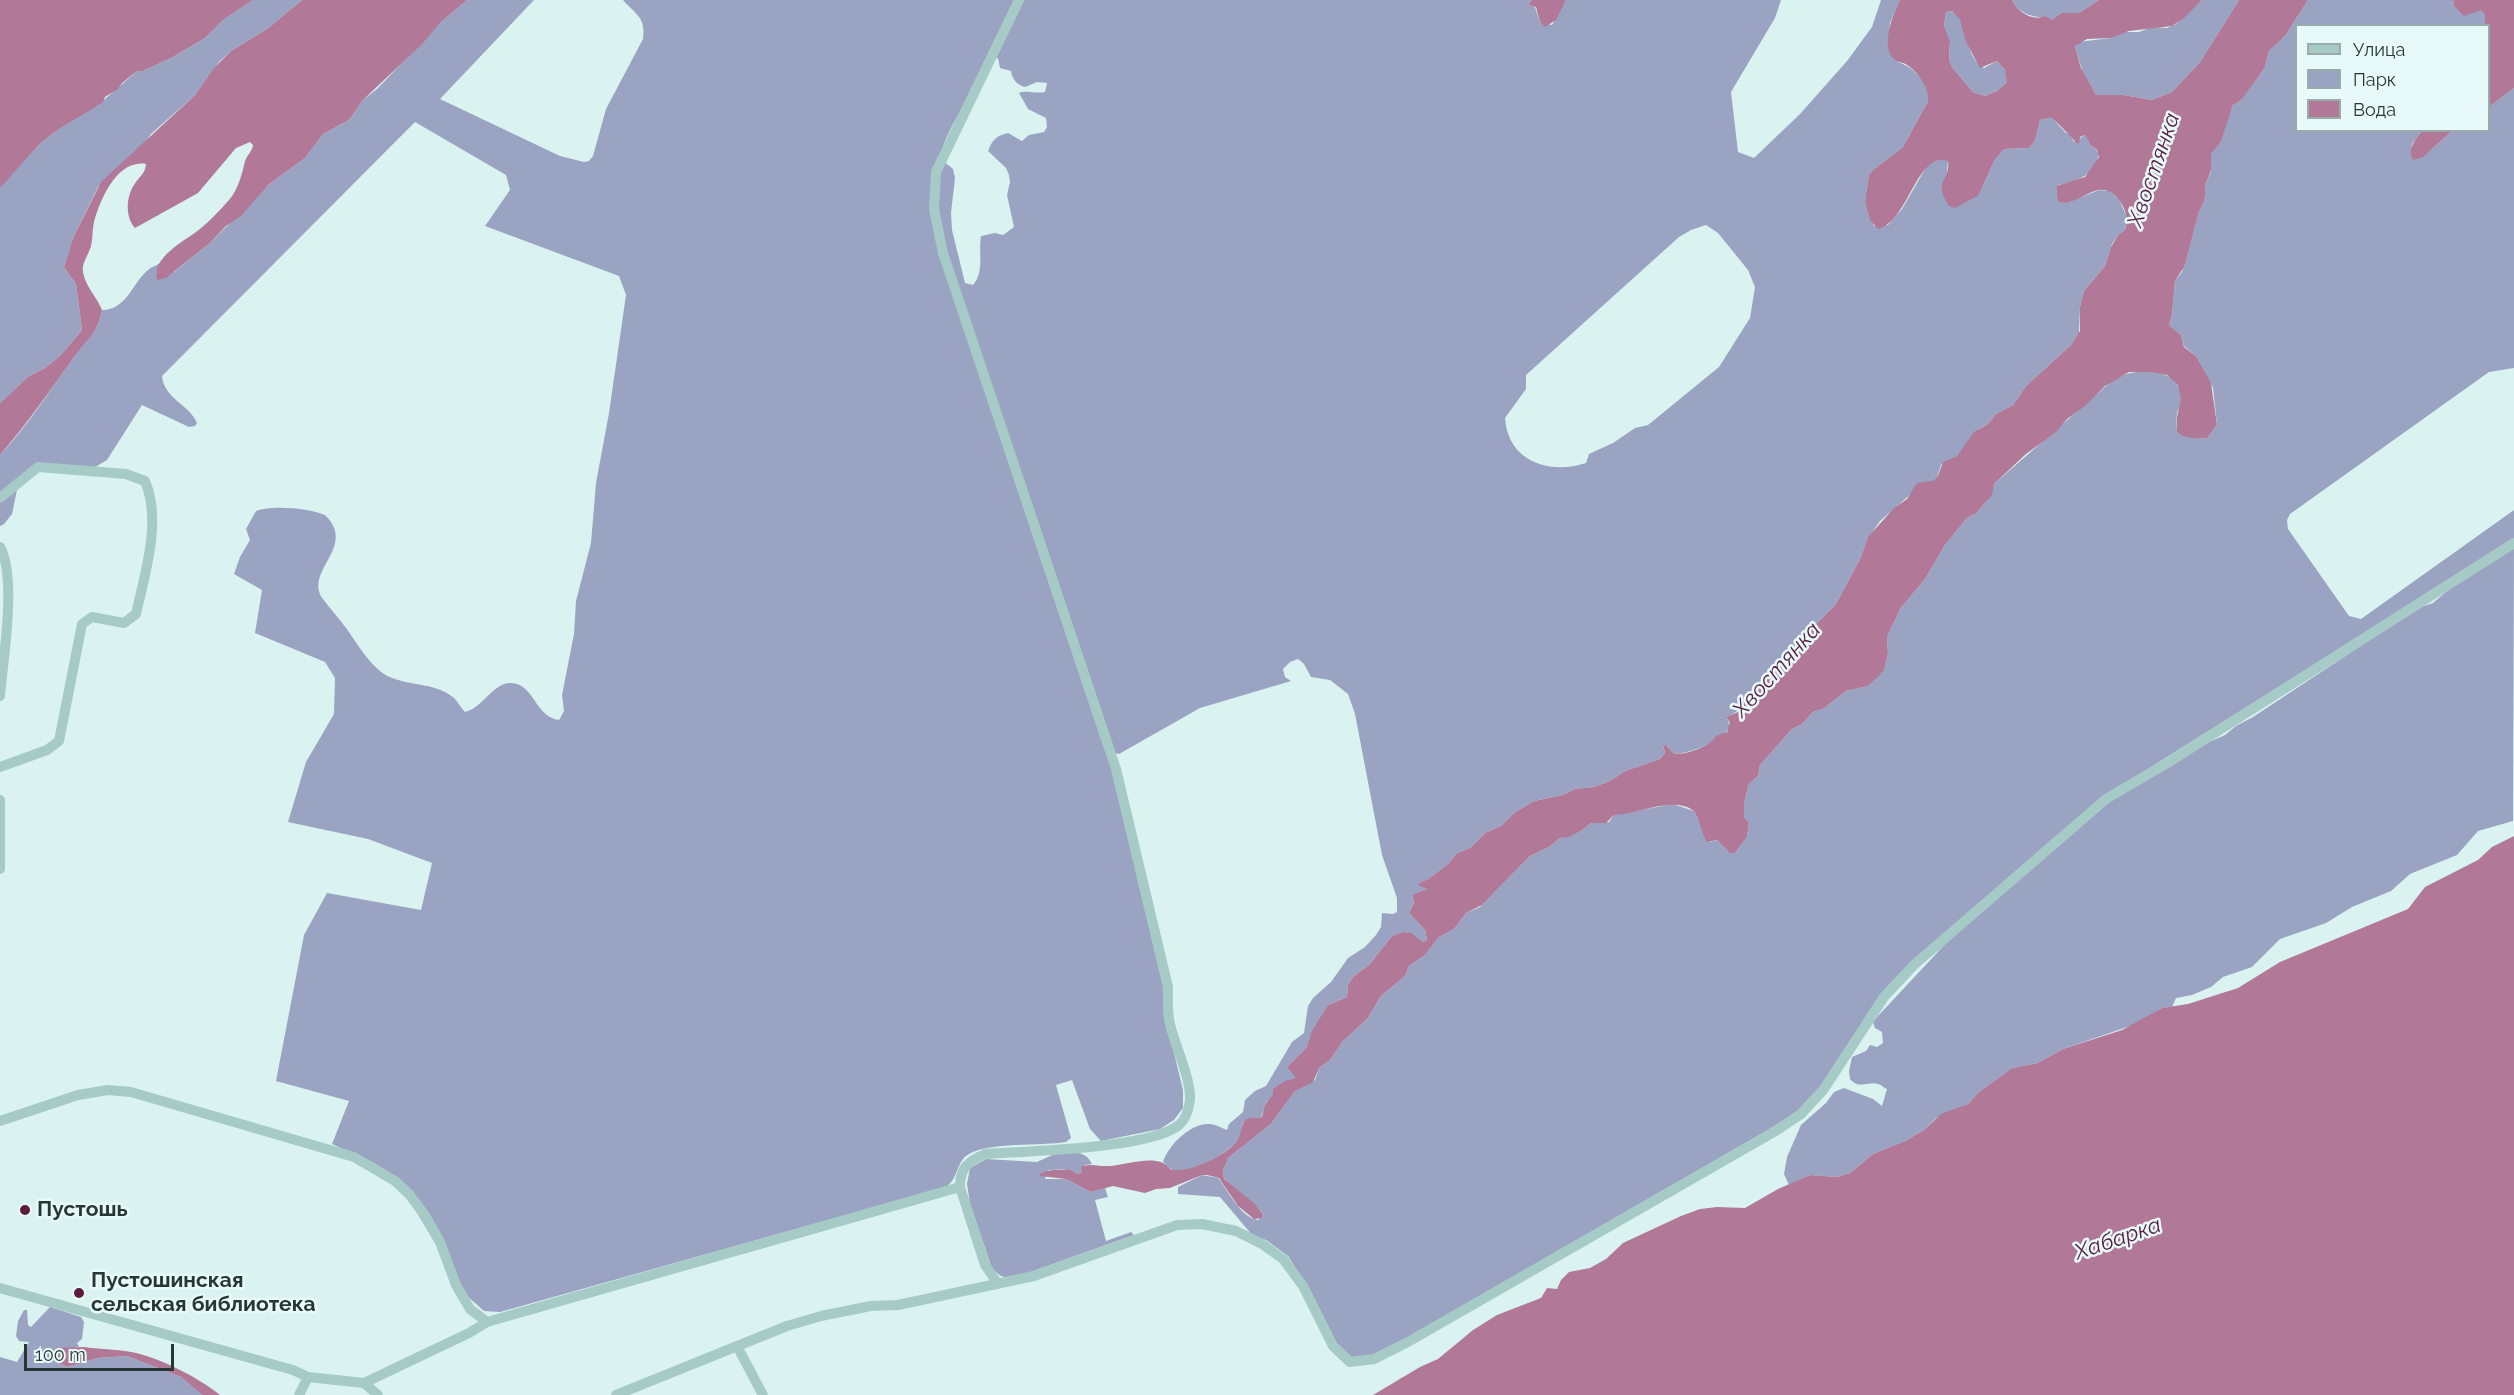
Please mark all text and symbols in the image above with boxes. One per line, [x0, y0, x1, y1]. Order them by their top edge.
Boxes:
legend [2295, 24, 2490, 132]
text: Улица [2353, 39, 2405, 60]
text: Парк [2353, 69, 2396, 90]
text: Вода [2353, 99, 2396, 120]
water label: Хвостянка [2122, 110, 2186, 230]
water label: Хвостянка [1728, 617, 1826, 723]
place label: Пустошь [37, 1197, 128, 1223]
marker: Пустошь [18, 1203, 32, 1217]
water label: Хабарка [2071, 1212, 2165, 1266]
place label: Пустошинская сельская библиотека [91, 1268, 316, 1318]
marker: Пустошинская сельская библиотека [72, 1286, 86, 1300]
scale bar [27, 1332, 177, 1370]
text: 100 m [35, 1344, 86, 1365]

